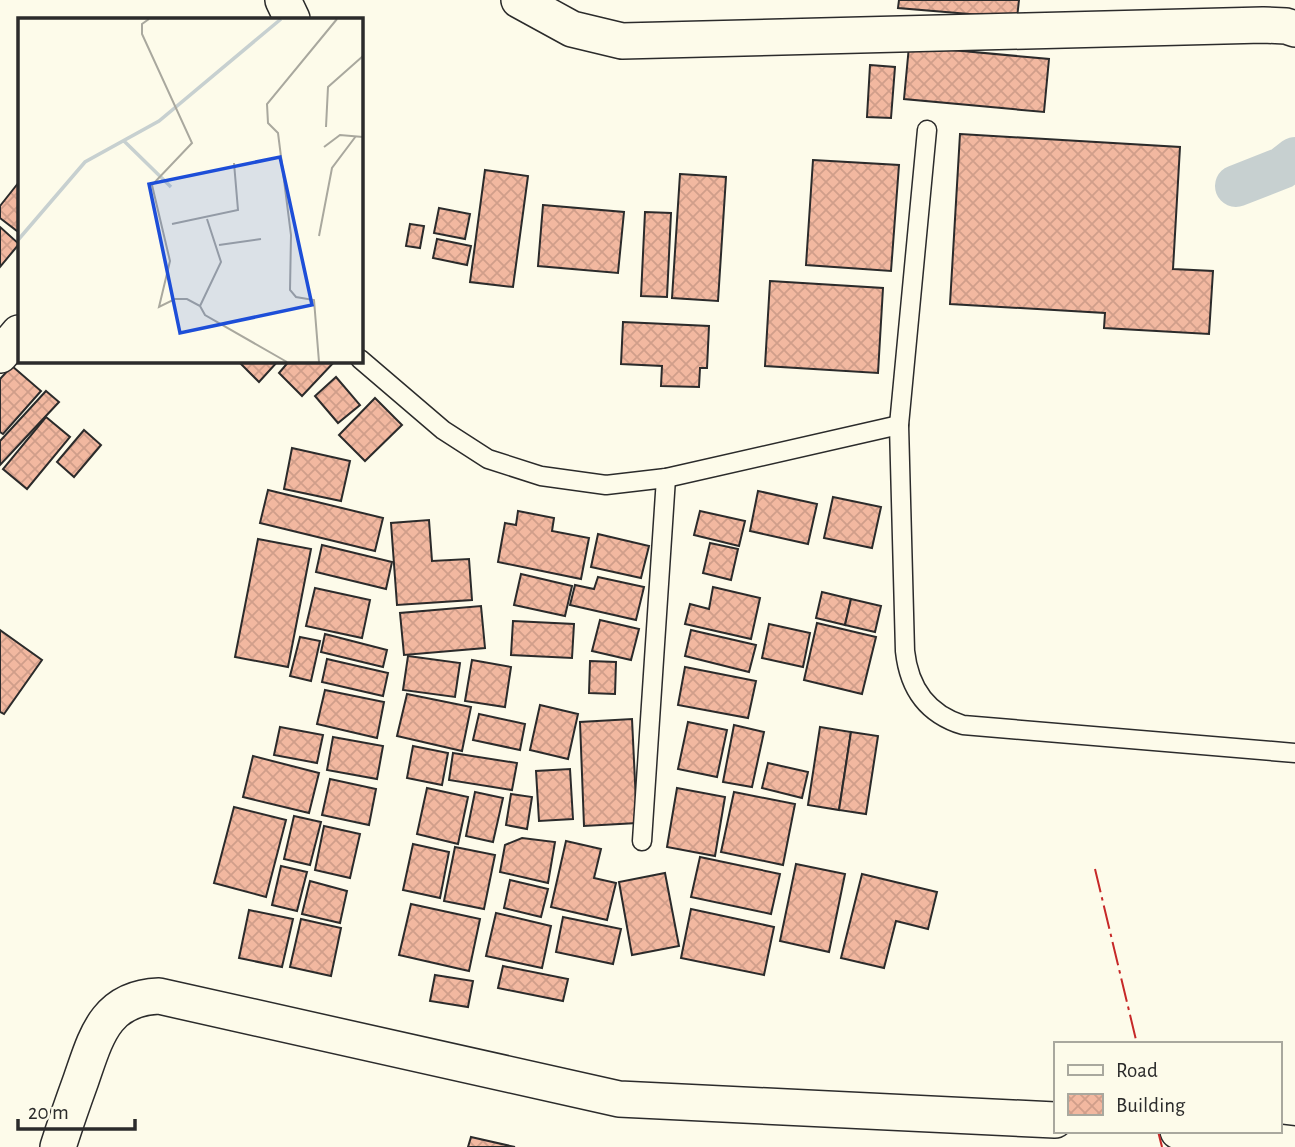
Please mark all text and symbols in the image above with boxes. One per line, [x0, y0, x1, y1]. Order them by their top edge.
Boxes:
inset map [18, 18, 362, 362]
legend [1054, 1042, 1281, 1133]
text: Road [1116, 1060, 1158, 1081]
scale bar [18, 1088, 135, 1132]
text: Building [1116, 1095, 1186, 1116]
text: 20 m [28, 1102, 69, 1123]

